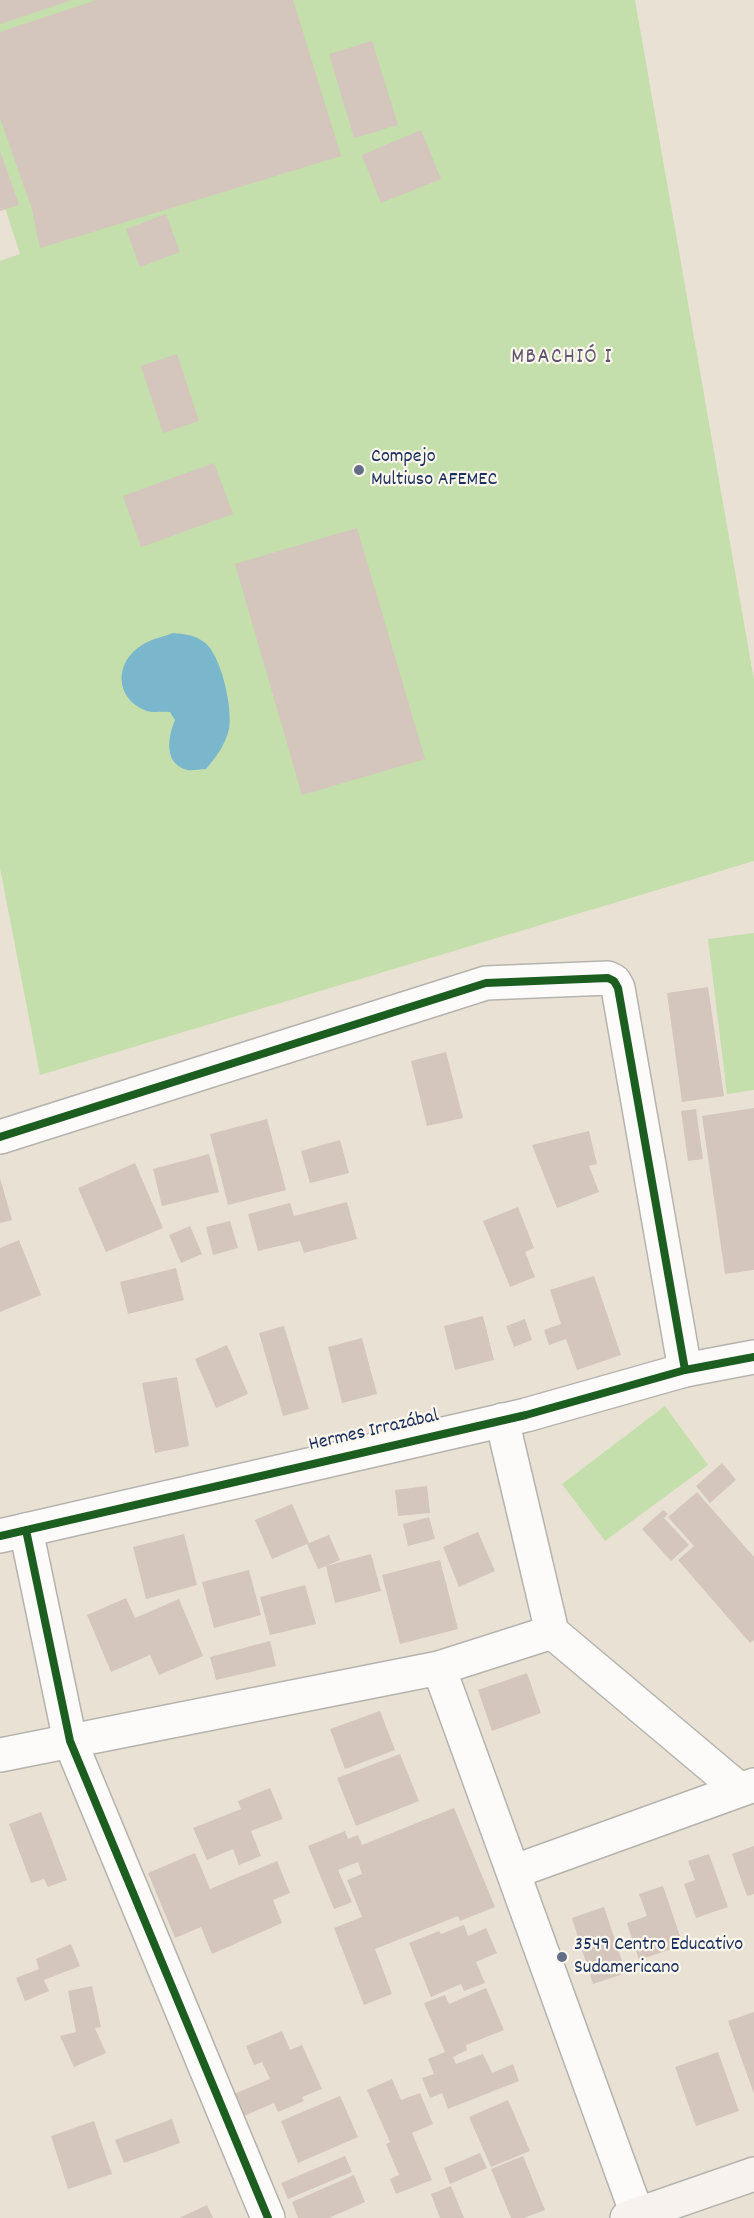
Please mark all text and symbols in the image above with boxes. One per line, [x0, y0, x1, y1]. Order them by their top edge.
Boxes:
district label: MBACHIÓ I [511, 346, 613, 372]
place label: Compejo Multiuso AFEMEC [371, 446, 497, 493]
marker: Compejo Multiuso AFEMEC [352, 463, 366, 477]
street label: Hermes Irrazábal [307, 1405, 441, 1459]
place label: 3549 Centro Educativo Sudamericano [574, 1934, 743, 1981]
marker: 3549 Centro Educativo Sudamericano [555, 1950, 569, 1964]

